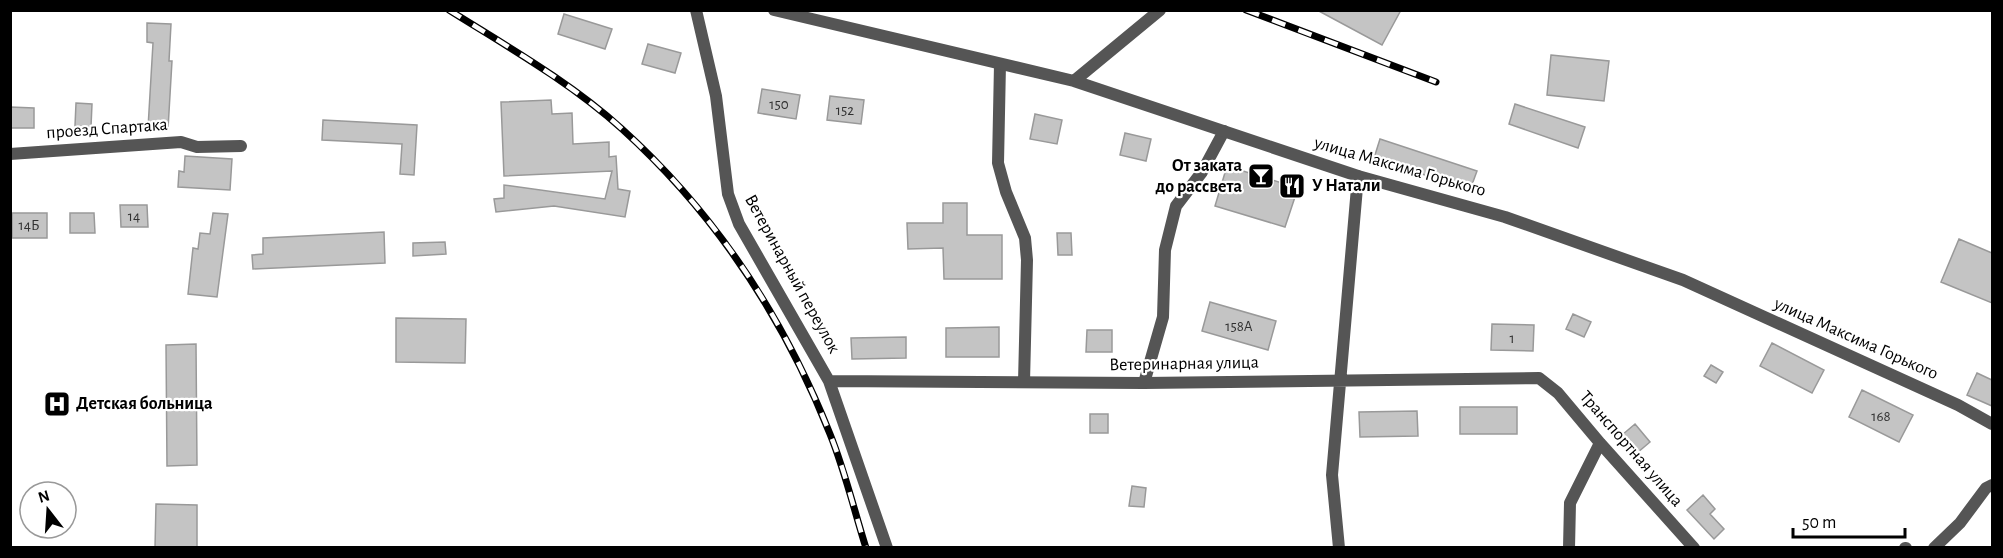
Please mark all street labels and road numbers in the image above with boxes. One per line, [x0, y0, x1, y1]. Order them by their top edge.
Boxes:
street label: проезд Спартака [46, 116, 168, 142]
street label: улица Максима Горького [1311, 134, 1488, 200]
street label: Ветеринарный переулок [741, 192, 843, 357]
street label: улица Максима Горького [1770, 294, 1941, 383]
street label: Ветеринарная улица [1109, 354, 1259, 374]
street label: Транспортная улица [1576, 388, 1686, 510]

